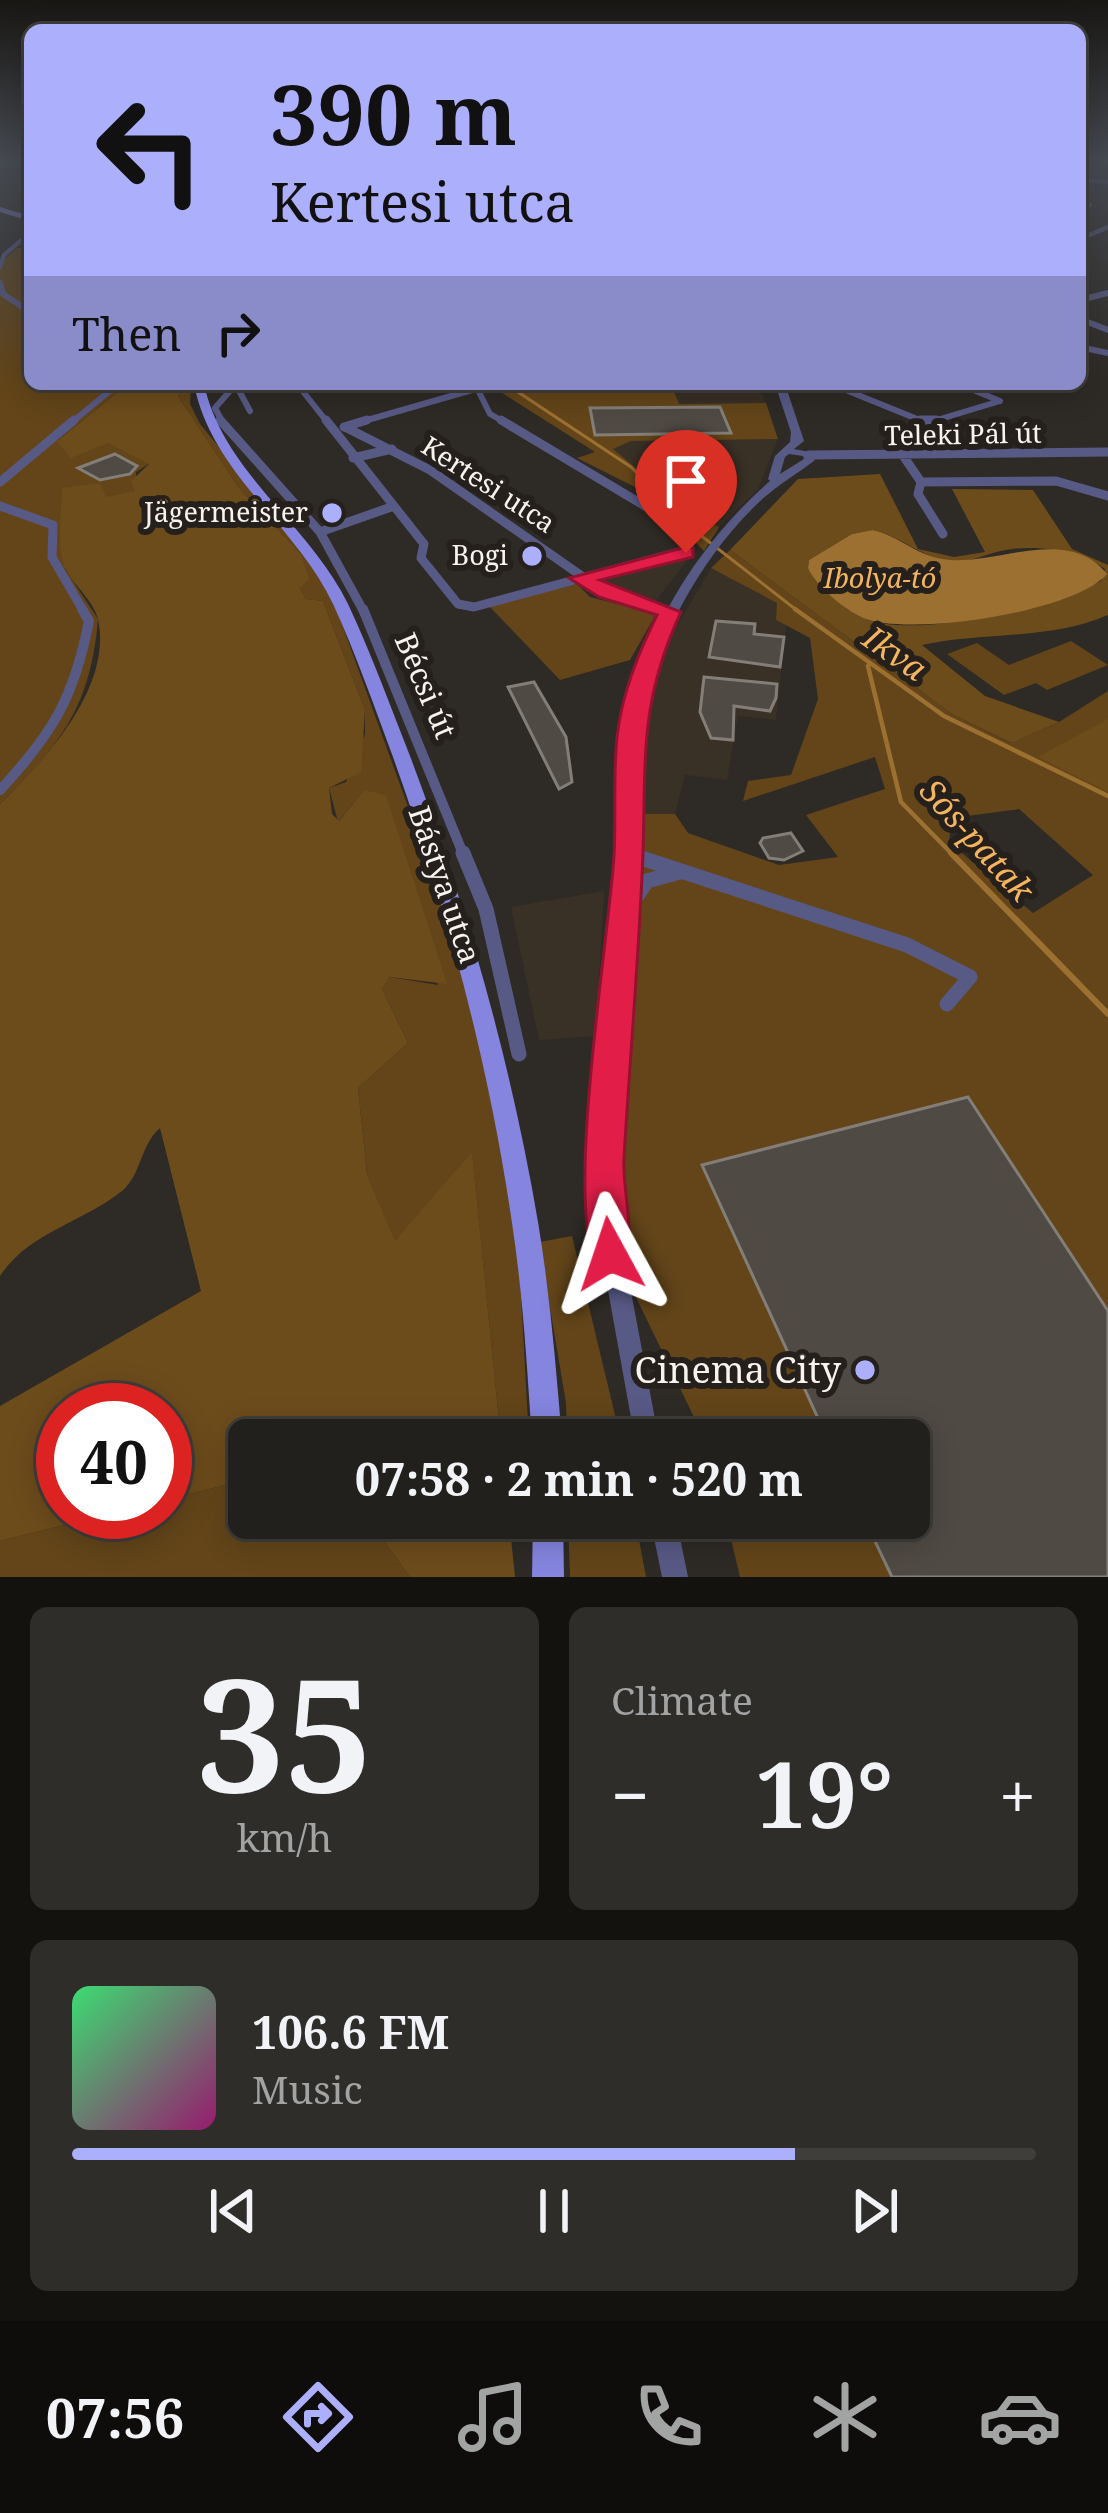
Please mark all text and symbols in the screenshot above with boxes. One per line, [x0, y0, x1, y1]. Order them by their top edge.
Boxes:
text: 390 m [270, 55, 517, 170]
icon: left [72, 72, 228, 228]
text: Kertesi utca [270, 164, 575, 238]
icon: right [205, 300, 271, 366]
text: Then [72, 303, 181, 364]
street label: Teleki Pál út [884, 414, 1042, 453]
street label: Kertesi utca [415, 427, 563, 541]
pin [635, 430, 737, 553]
icon: arrive [653, 448, 719, 514]
place label: Jägermeister [143, 493, 308, 530]
marker: Jägermeister [319, 500, 345, 526]
place label: Bogi [452, 536, 508, 573]
marker: Bogi [519, 543, 545, 569]
water label: Ibolya-tó [823, 559, 936, 596]
water label: Ikva [854, 614, 936, 690]
street label: Bécsi út [386, 626, 467, 745]
water label: Sós-patak [910, 769, 1045, 912]
street label: Bástya utca [399, 801, 491, 968]
position arrow [547, 1191, 673, 1317]
place label: Cinema City [635, 1345, 842, 1394]
marker: Cinema City [852, 1357, 878, 1383]
speed limit sign: 40 [36, 1383, 192, 1539]
text: 07:58 · 2 min · 520 m [355, 1448, 803, 1509]
text: 35 [196, 1625, 373, 1838]
text: Climate [611, 1673, 753, 1726]
text: 19° [755, 1732, 893, 1854]
text: − [611, 1749, 649, 1839]
text: + [999, 1749, 1036, 1839]
text: km/h [237, 1810, 332, 1863]
text: 106.6 FM [252, 2001, 449, 2062]
text: Music [252, 2062, 363, 2115]
icon: previous [200, 2178, 266, 2244]
icon: pause [521, 2178, 587, 2244]
icon: next [842, 2178, 908, 2244]
icon: directions [276, 2375, 360, 2459]
icon: music [451, 2375, 535, 2459]
icon: phone [627, 2375, 711, 2459]
icon: climate [803, 2375, 887, 2459]
icon: car [978, 2375, 1062, 2459]
text: 07:56 [46, 2380, 184, 2454]

